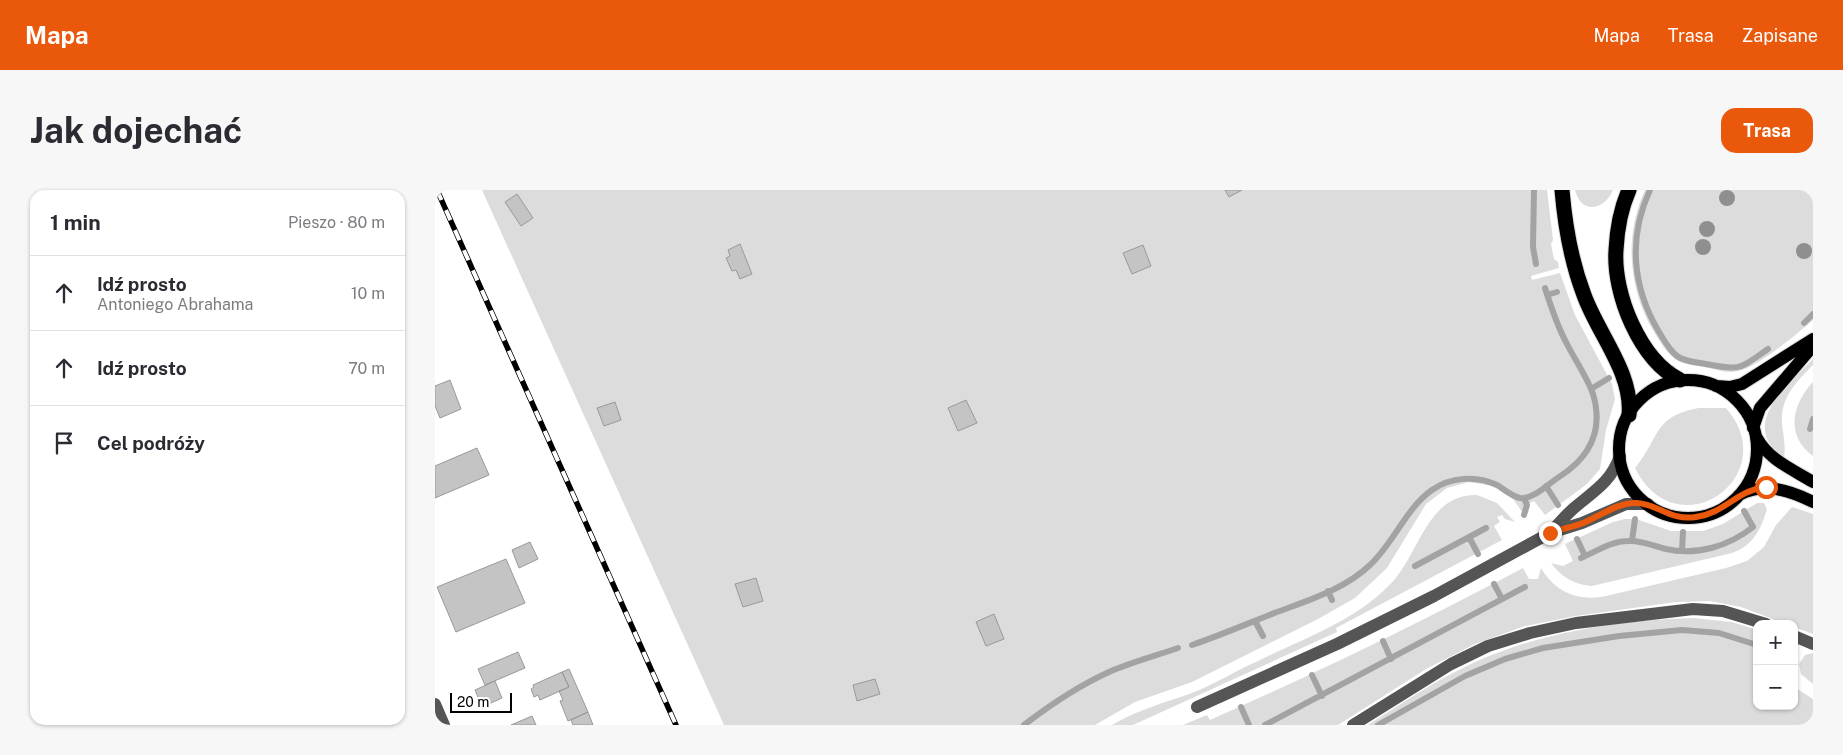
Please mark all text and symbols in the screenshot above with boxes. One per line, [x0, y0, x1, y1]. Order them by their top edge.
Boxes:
text: Mapa [25, 21, 89, 49]
text: Mapa [1593, 25, 1640, 46]
text: Trasa [1668, 25, 1714, 46]
text: Zapisane [1742, 25, 1818, 46]
button: Trasa [1721, 108, 1813, 153]
text: Jak dojechać [30, 110, 242, 151]
text: 1 min [50, 210, 101, 235]
text: Pieszo · 80 m [288, 213, 385, 232]
text: Idź prosto [97, 273, 187, 295]
icon: ahead [50, 279, 78, 307]
text: 10 m [351, 284, 385, 303]
text: Antoniego Abrahama [97, 295, 253, 314]
icon: ahead [50, 354, 78, 382]
text: Idź prosto [97, 357, 187, 379]
text: 70 m [348, 359, 385, 378]
icon: arrive [50, 429, 78, 457]
text: Cel podróży [97, 432, 205, 454]
route start [1755, 476, 1778, 499]
route end [1539, 522, 1562, 545]
map controls [1753, 620, 1798, 710]
button: + [1753, 620, 1798, 665]
button: − [1753, 665, 1798, 710]
scale bar [450, 690, 513, 713]
text: 20 m [457, 694, 489, 710]

